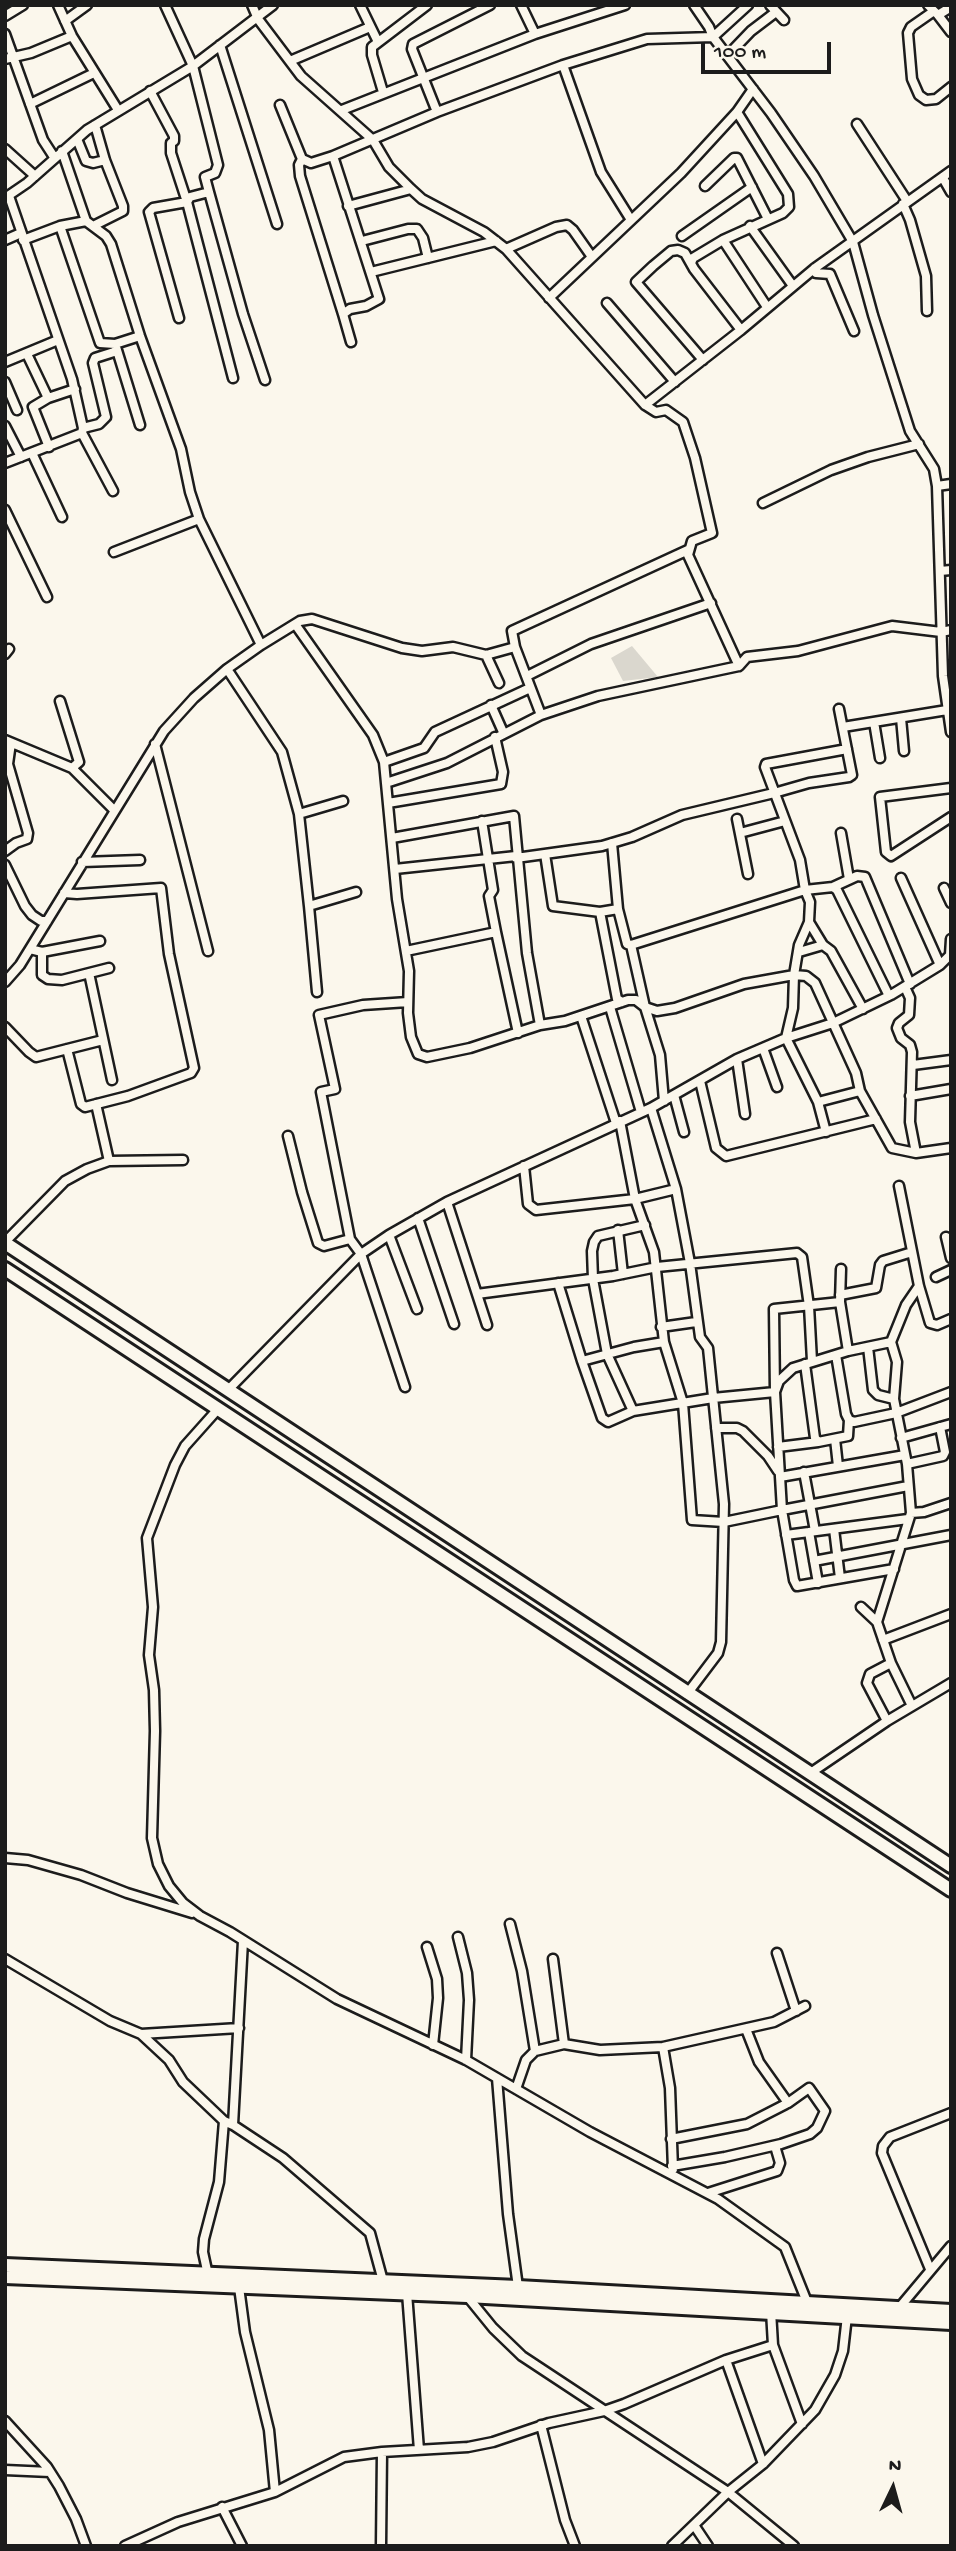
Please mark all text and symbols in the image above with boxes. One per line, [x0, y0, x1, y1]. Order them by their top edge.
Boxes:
scale bar [704, 28, 834, 72]
text: 100 m [714, 41, 766, 66]
north arrow [858, 2453, 928, 2523]
text: N [888, 2455, 902, 2479]

